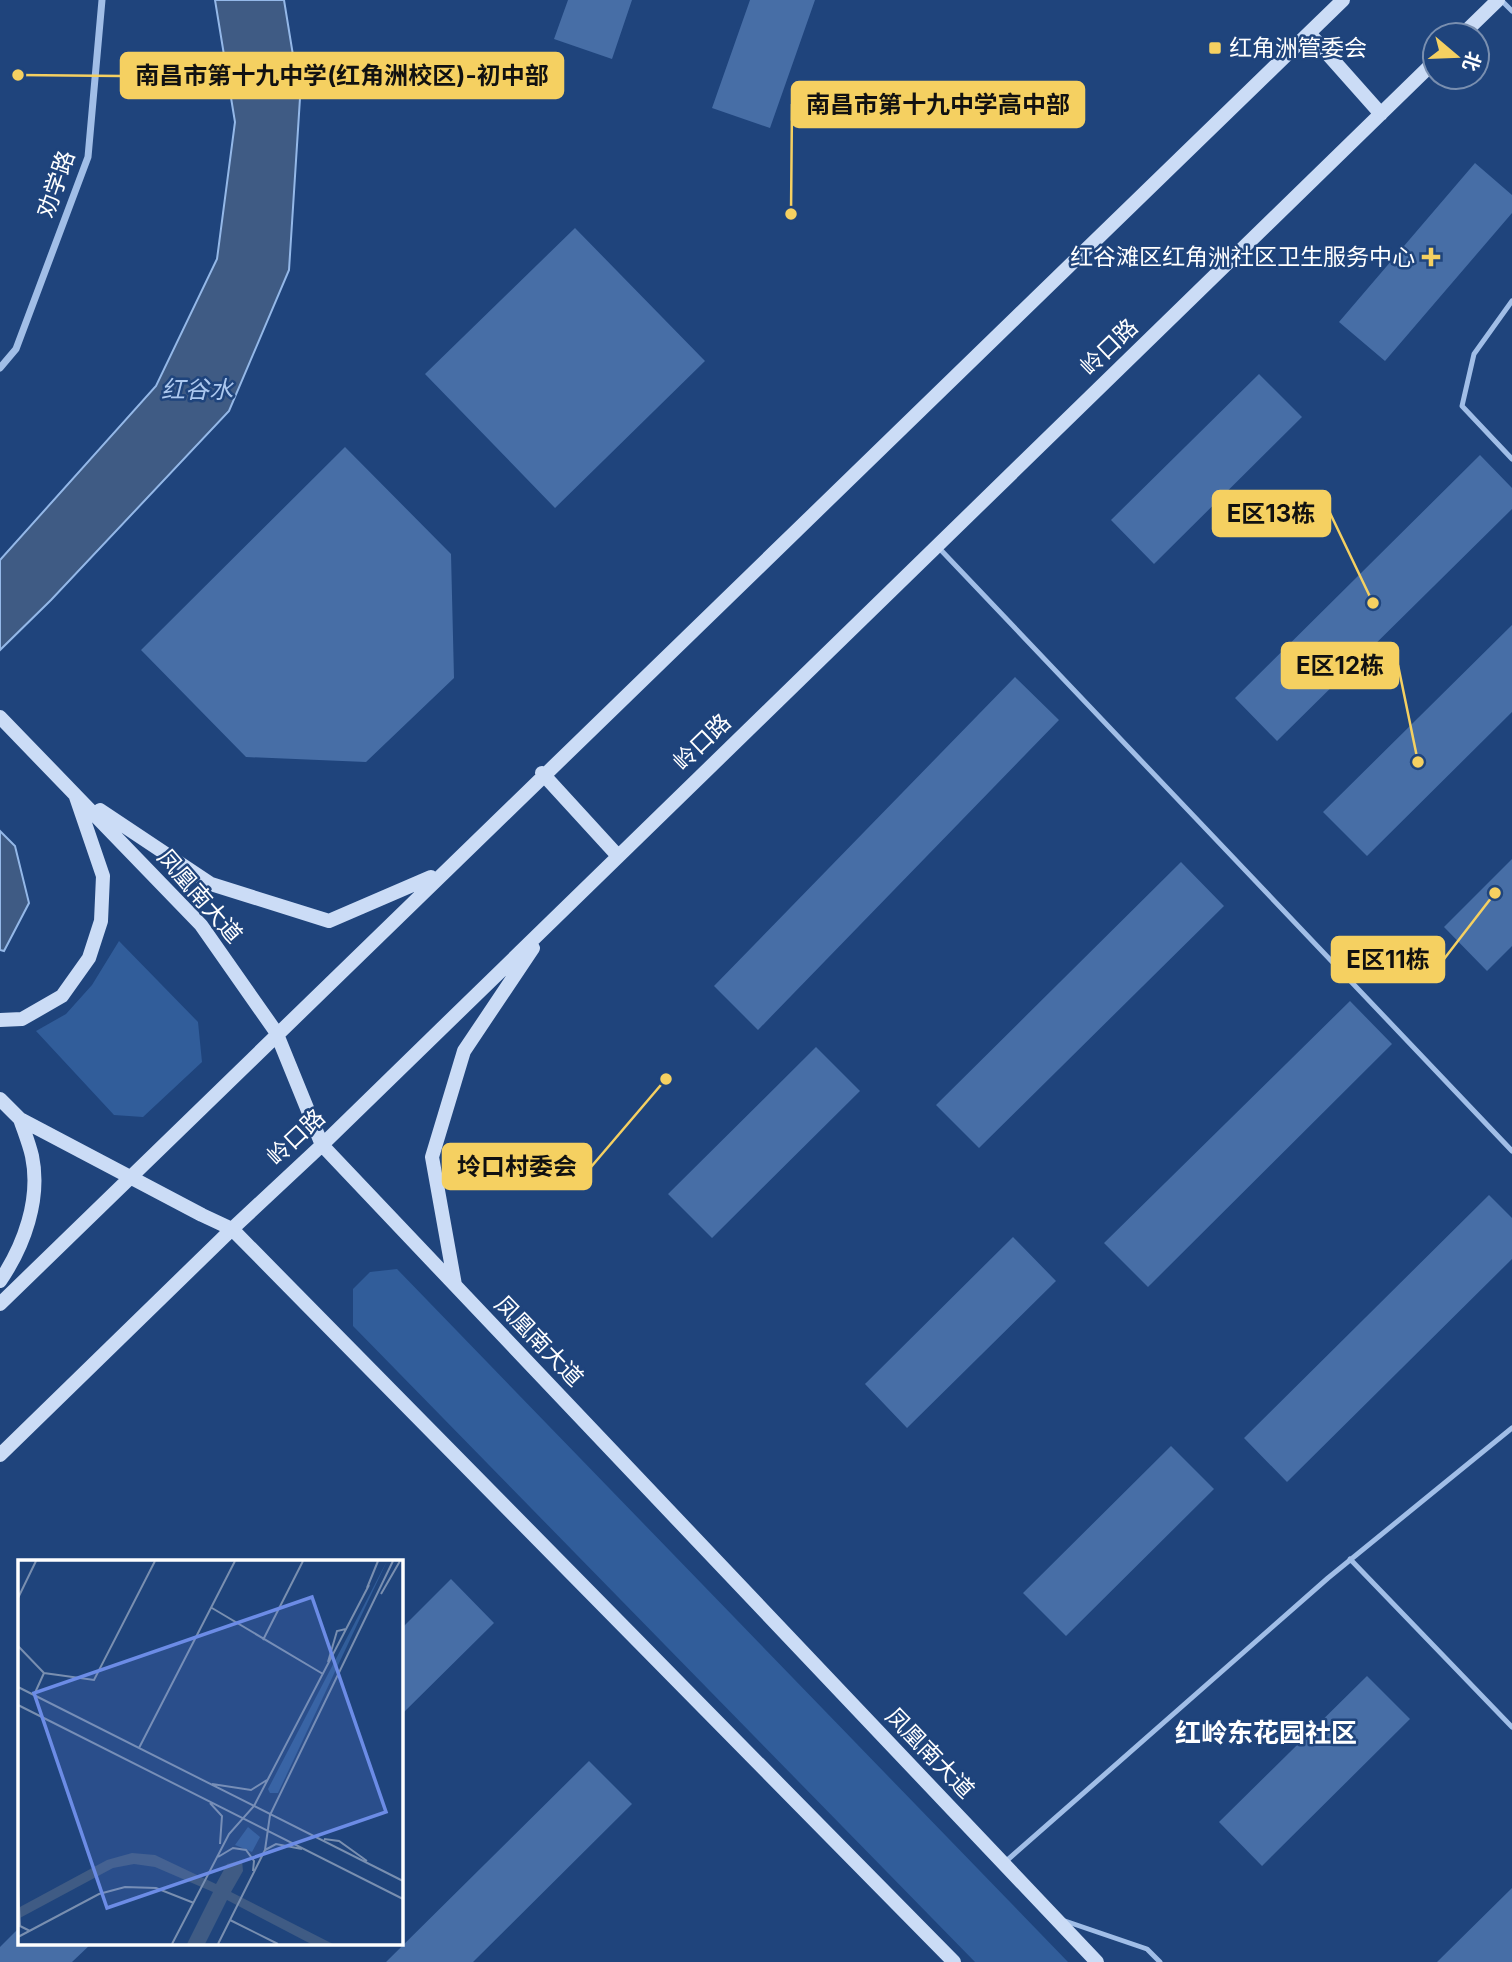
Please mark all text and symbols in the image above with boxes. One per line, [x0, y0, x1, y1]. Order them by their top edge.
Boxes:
north arrow [1421, 21, 1491, 91]
place label: 红角洲管委会 [1229, 34, 1367, 62]
marker: 红角洲管委会 [1207, 40, 1223, 56]
text: 北 [1458, 49, 1486, 74]
callout: 南昌市第十九中学(红角洲校区)-初中部 [121, 53, 563, 98]
text: 南昌市第十九中学(红角洲校区)-初中部 [135, 61, 549, 90]
callout: 南昌市第十九中学高中部 [792, 82, 1084, 127]
text: 南昌市第十九中学高中部 [806, 90, 1070, 119]
street label: 劝学路 [32, 147, 80, 221]
place label: 红谷滩区红角洲社区卫生服务中心 [1070, 243, 1415, 271]
marker: 红谷滩区红角洲社区卫生服务中心 [1421, 247, 1441, 267]
street label: 岭口路 [1074, 313, 1144, 381]
water label: 红谷水 [161, 375, 234, 404]
callout: E区13栋 [1213, 491, 1330, 536]
text: E区13栋 [1227, 499, 1315, 528]
callout: E区12栋 [1282, 643, 1398, 688]
text: E区12栋 [1296, 651, 1384, 680]
street label: 岭口路 [667, 708, 737, 776]
street label: 凤凰南大道 [152, 843, 248, 949]
callout: E区11栋 [1332, 937, 1444, 982]
text: E区11栋 [1346, 945, 1430, 974]
street label: 岭口路 [261, 1103, 331, 1171]
callout: 坽口村委会 [443, 1144, 591, 1189]
text: 坽口村委会 [457, 1152, 577, 1181]
street label: 凤凰南大道 [489, 1290, 589, 1392]
inset map [18, 1560, 402, 1944]
street label: 凤凰南大道 [880, 1702, 980, 1804]
district label: 红岭东花园社区 [1175, 1717, 1357, 1748]

